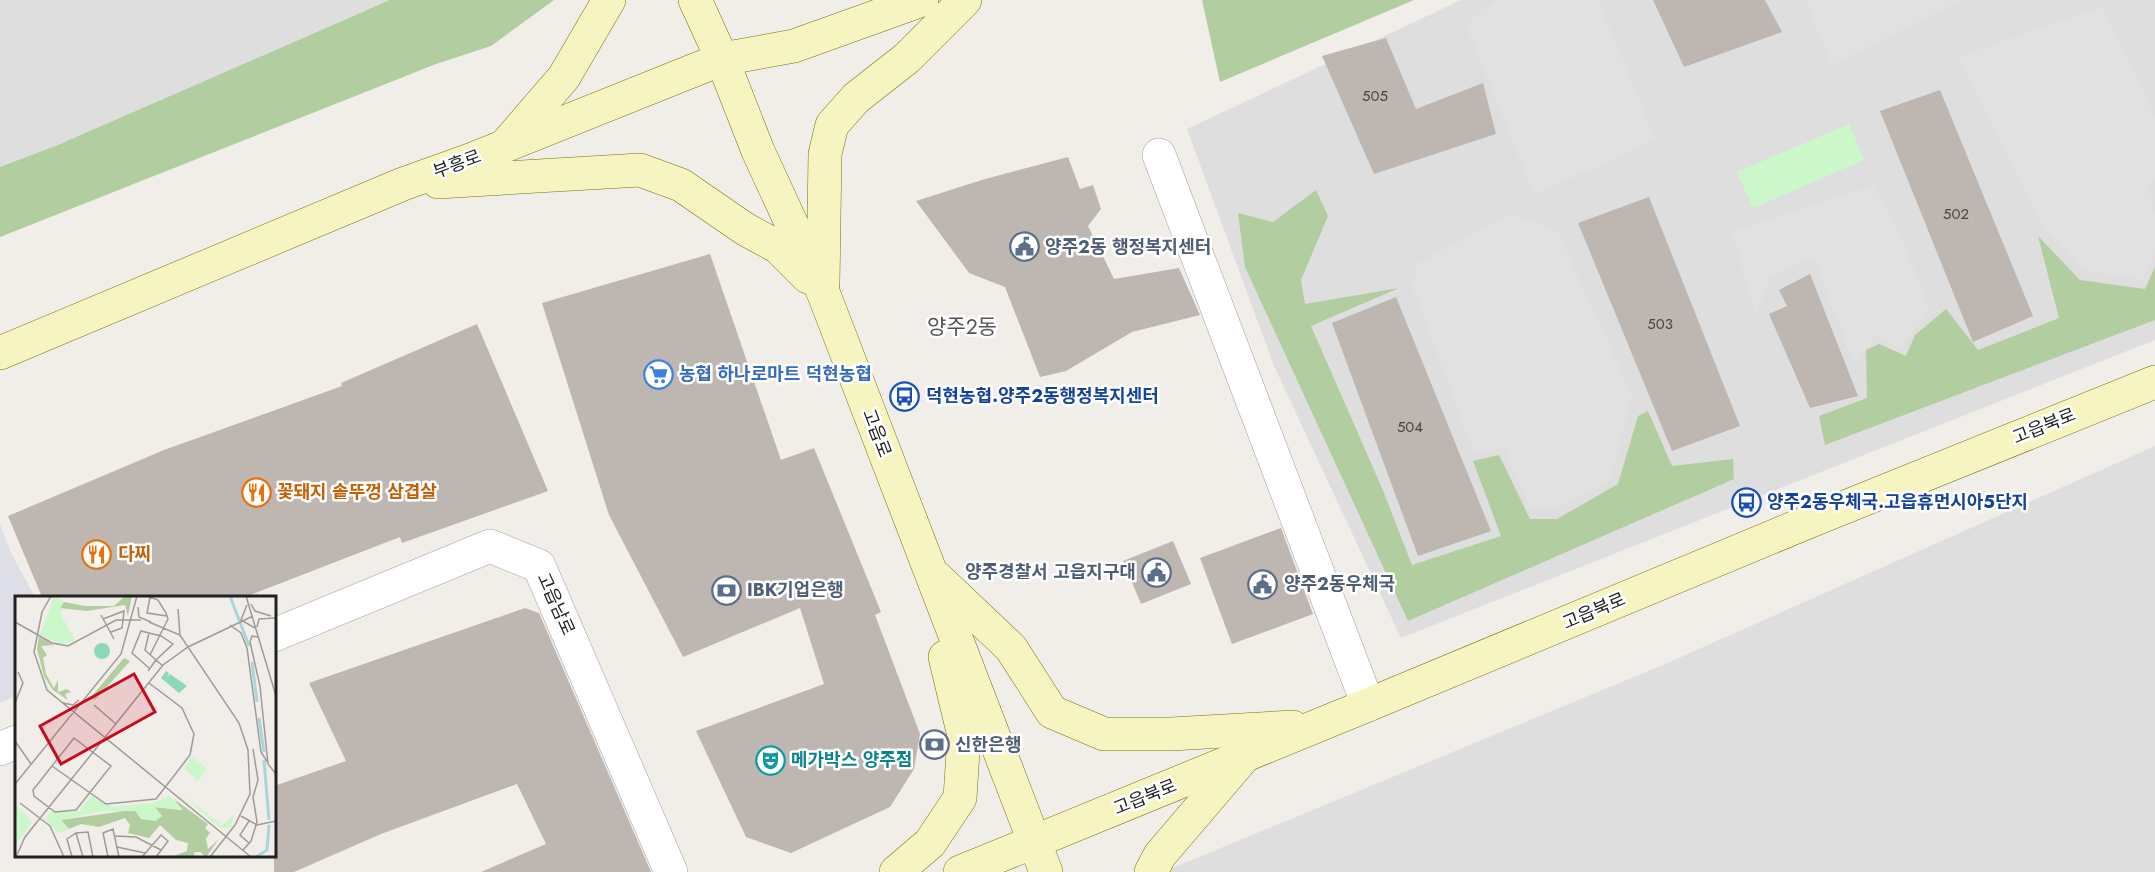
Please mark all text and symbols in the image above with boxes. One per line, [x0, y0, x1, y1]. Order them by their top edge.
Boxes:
house number: 505 [1362, 85, 1388, 107]
street label: 부흥로 [429, 143, 485, 185]
house number: 502 [1943, 203, 1969, 225]
public building icon: 양주2동 행정복지센터 [1008, 231, 1040, 263]
place label: 양주2동 행정복지센터 [1045, 234, 1211, 260]
district label: 양주2동 [927, 312, 997, 342]
house number: 503 [1647, 313, 1673, 335]
supermarket icon: 농협 하나로마트 덕현농협 [642, 358, 674, 390]
place label: 농협 하나로마트 덕현농협 [679, 361, 872, 387]
bus stop icon: 덕현농협.양주2동행정복지센터 [889, 380, 921, 412]
place label: 덕현농협.양주2동행정복지센터 [926, 383, 1159, 409]
street label: 고읍북로 [2008, 402, 2080, 450]
street label: 고읍로 [856, 405, 898, 461]
house number: 504 [1397, 416, 1423, 438]
restaurant icon: 꽃돼지 솥뚜껑 삼겹살 [240, 476, 272, 508]
place label: 꽃돼지 솥뚜껑 삼겹살 [277, 479, 437, 505]
bus stop icon: 양주2동우체국.고읍휴먼시아5단지 [1730, 486, 1762, 518]
place label: 양주2동우체국.고읍휴먼시아5단지 [1767, 489, 2028, 515]
restaurant icon: 다찌 [81, 538, 113, 570]
place label: 다찌 [118, 541, 151, 567]
public building icon: 양주경찰서 고읍지구대 [1141, 556, 1173, 588]
place label: 양주경찰서 고읍지구대 [965, 559, 1136, 585]
street label: 고읍남로 [531, 568, 581, 640]
public building icon: 양주2동우체국 [1247, 568, 1279, 600]
place label: 양주2동우체국 [1284, 571, 1395, 597]
bank icon: IBK기업은행 [710, 574, 742, 606]
place label: IBK기업은행 [747, 577, 844, 603]
street label: 고읍북로 [1558, 586, 1630, 636]
inset map [15, 596, 276, 857]
bank icon: 신한은행 [918, 729, 950, 761]
place label: 신한은행 [955, 732, 1021, 758]
theatre icon: 메가박스 양주점 [754, 744, 786, 776]
place label: 메가박스 양주점 [791, 747, 912, 773]
street label: 고읍북로 [1109, 773, 1181, 821]

